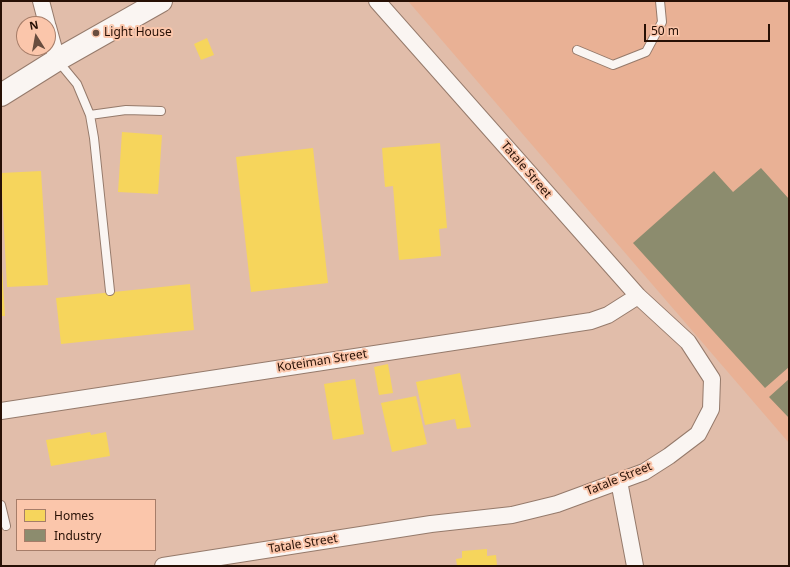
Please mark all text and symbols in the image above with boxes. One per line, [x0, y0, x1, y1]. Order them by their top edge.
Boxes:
north arrow [16, 16, 56, 56]
text: N [28, 16, 40, 33]
scale bar [646, 16, 772, 42]
text: 50 m [651, 22, 679, 39]
place label: Light House [104, 26, 172, 40]
marker: Light House [91, 28, 101, 38]
street label: Tatale Street [498, 139, 554, 201]
street label: Koteiman Street [276, 347, 368, 375]
street label: Tatale Street [584, 459, 654, 499]
legend [16, 499, 156, 551]
text: Homes [54, 507, 94, 524]
text: Industry [54, 527, 101, 544]
street label: Tatale Street [267, 531, 339, 557]

